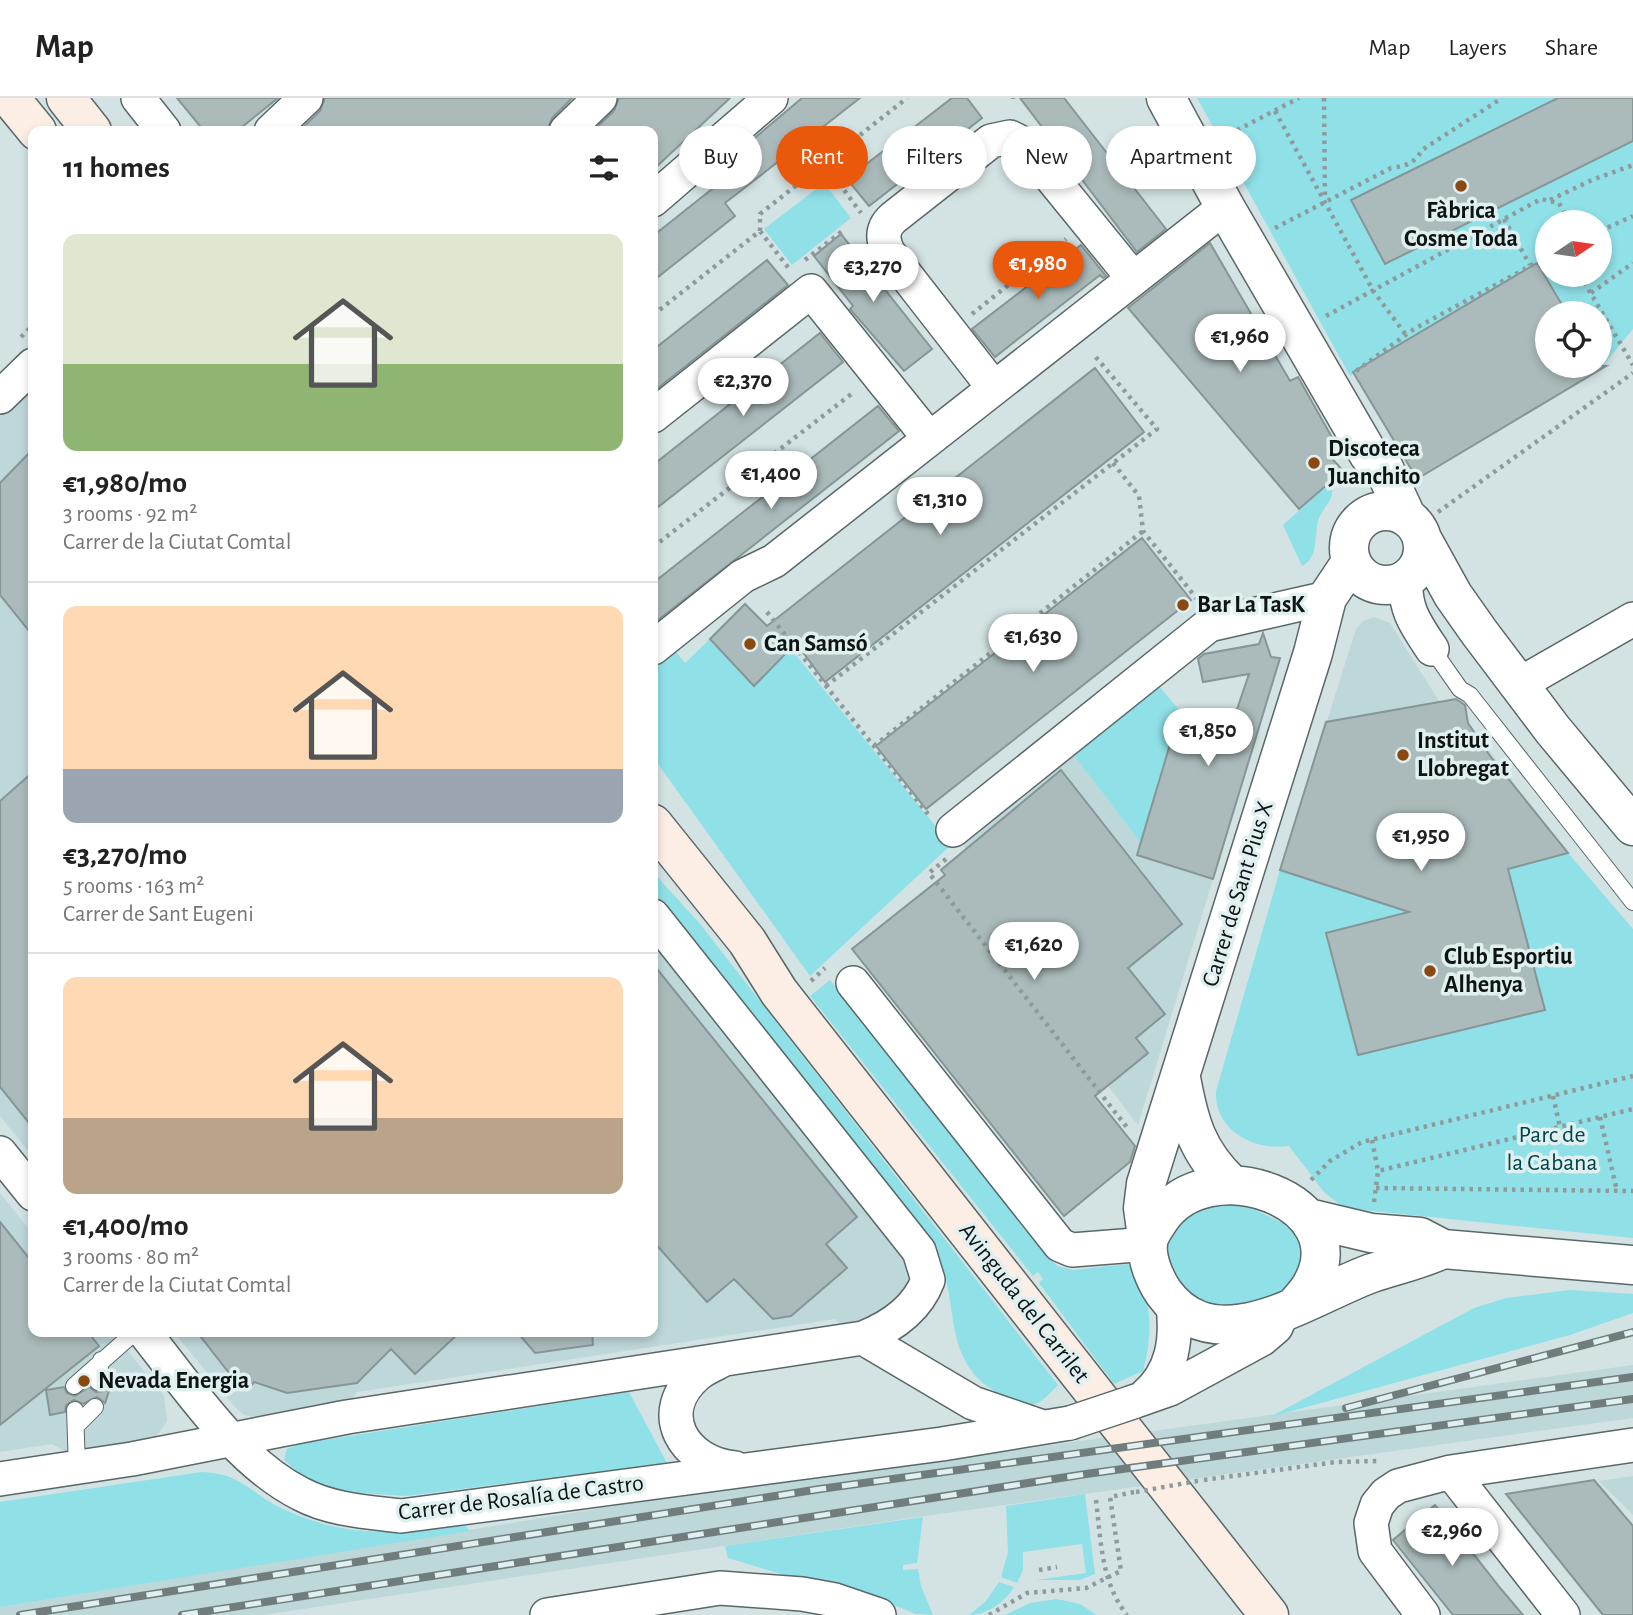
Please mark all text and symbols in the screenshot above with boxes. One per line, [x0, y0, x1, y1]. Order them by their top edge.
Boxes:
text: Map [35, 31, 94, 64]
text: Map [1368, 36, 1410, 60]
text: Layers [1448, 36, 1507, 60]
text: Share [1545, 36, 1598, 60]
chip: Buy [679, 126, 762, 189]
chip: Rent [776, 126, 868, 189]
chip: Filters [882, 126, 987, 189]
chip: New [1001, 126, 1092, 189]
chip: Apartment [1106, 126, 1256, 189]
icon: filters [585, 149, 623, 187]
text: 11 homes [63, 153, 170, 183]
marker: Fàbrica Cosme Toda [1453, 178, 1469, 194]
place label: Fàbrica Cosme Toda [1404, 199, 1518, 251]
north arrow [1535, 210, 1612, 287]
map controls [1535, 210, 1612, 378]
pin: €1,980 [981, 242, 1095, 301]
pin: €3,270 [816, 244, 930, 304]
text: €1,980 [1009, 252, 1067, 275]
text: €3,270 [844, 255, 902, 278]
icon: home [280, 280, 406, 406]
button: locate [1535, 301, 1612, 378]
pin: €1,960 [1183, 314, 1297, 374]
text: €1,960 [1211, 325, 1269, 348]
pin: €2,370 [686, 358, 800, 418]
text: €2,370 [714, 369, 772, 392]
place label: Discoteca Juanchito [1328, 437, 1421, 489]
pin: €1,400 [714, 452, 828, 511]
marker: Discoteca Juanchito [1306, 455, 1322, 471]
text: €1,400 [741, 462, 801, 485]
text: €1,980/mo [63, 468, 187, 498]
pin: €1,310 [883, 478, 997, 537]
text: €1,310 [913, 488, 967, 511]
text: 3 rooms · 92 m² [63, 503, 197, 526]
text: Carrer de la Ciutat Comtal [63, 531, 291, 554]
place label: Bar La TasK [1197, 593, 1306, 617]
marker: Bar La TasK [1175, 597, 1191, 613]
pin: €1,630 [976, 614, 1090, 674]
text: €1,630 [1004, 625, 1062, 648]
place label: Can Samsó [764, 632, 868, 656]
marker: Can Samsó [742, 636, 758, 652]
icon: home [280, 652, 406, 778]
pin: €1,850 [1151, 708, 1265, 768]
text: €1,850 [1179, 719, 1237, 742]
place label: Institut Llobregat [1417, 729, 1509, 781]
marker: Institut Llobregat [1395, 747, 1411, 763]
street label: Carrer de Sant Pius X [1198, 799, 1278, 989]
pin: €1,950 [1364, 814, 1478, 873]
text: €1,950 [1392, 824, 1450, 847]
text: €3,270/mo [63, 840, 187, 870]
text: 5 rooms · 163 m² [63, 875, 204, 898]
text: Carrer de Sant Eugeni [63, 903, 254, 926]
pin: €1,620 [977, 922, 1091, 982]
text: €1,620 [1005, 933, 1063, 956]
place label: Club Esportiu Alhenya [1444, 945, 1573, 997]
marker: Club Esportiu Alhenya [1422, 963, 1438, 979]
icon: home [280, 1023, 406, 1149]
park label: Parc de la Cabana [1506, 1123, 1598, 1175]
text: €1,400/mo [63, 1211, 189, 1241]
street label: Avinguda del Carrilet [954, 1218, 1094, 1388]
text: 3 rooms · 80 m² [63, 1246, 199, 1269]
text: Carrer de la Ciutat Comtal [63, 1274, 291, 1297]
place label: Nevada Energia [98, 1369, 249, 1393]
marker: Nevada Energia [76, 1373, 92, 1389]
street label: Carrer de Rosalía de Castro [397, 1471, 645, 1525]
pin: €2,960 [1395, 1508, 1509, 1568]
text: €2,960 [1421, 1519, 1483, 1542]

